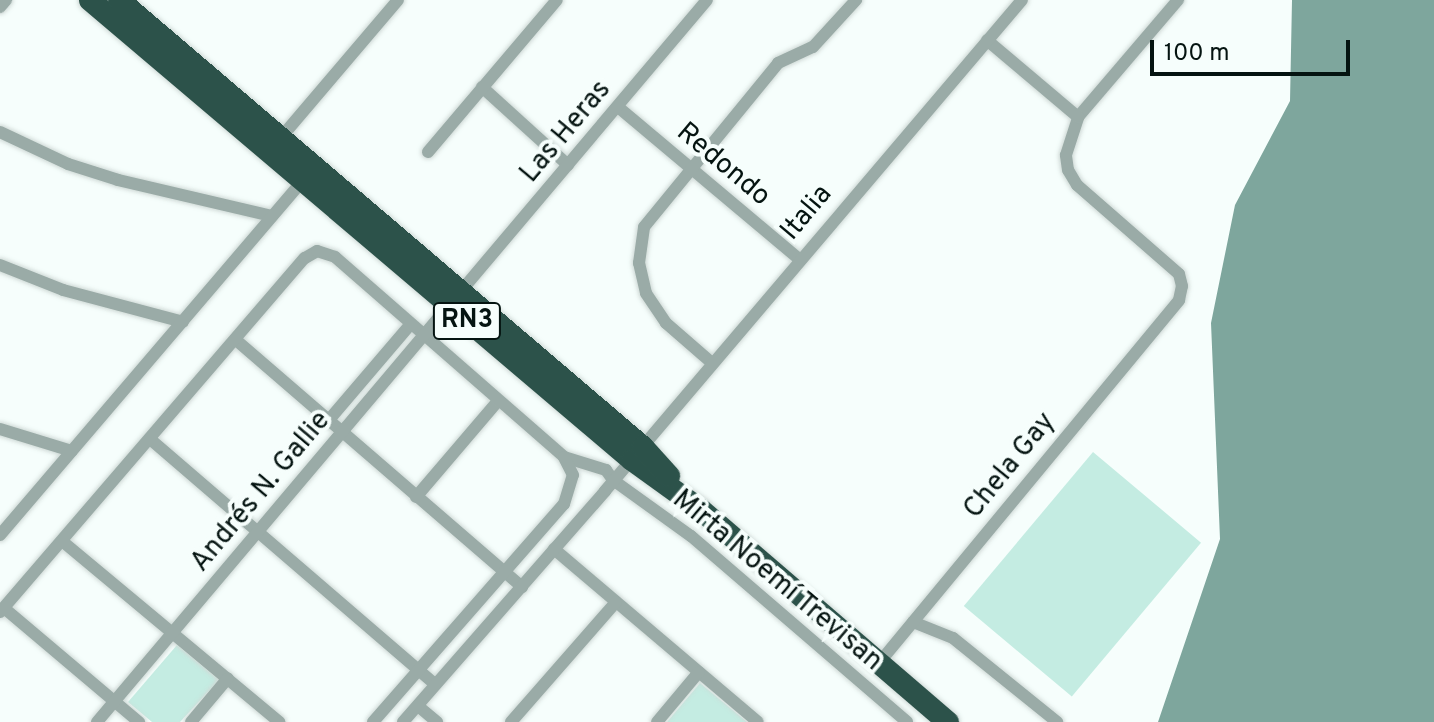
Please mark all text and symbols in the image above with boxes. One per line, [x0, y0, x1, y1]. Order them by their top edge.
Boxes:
scale bar [1154, 24, 1354, 74]
text: 100 m [1164, 39, 1230, 69]
street label: Las Heras [514, 74, 618, 190]
street label: Redondo [669, 116, 777, 214]
street label: Italia [774, 178, 840, 248]
road number: RN3 [431, 299, 503, 343]
street label: Andrés N. Gallie [184, 405, 338, 579]
street label: Chela Gay [957, 406, 1063, 526]
street label: Mirta Noemí Trevisan [665, 483, 889, 679]

